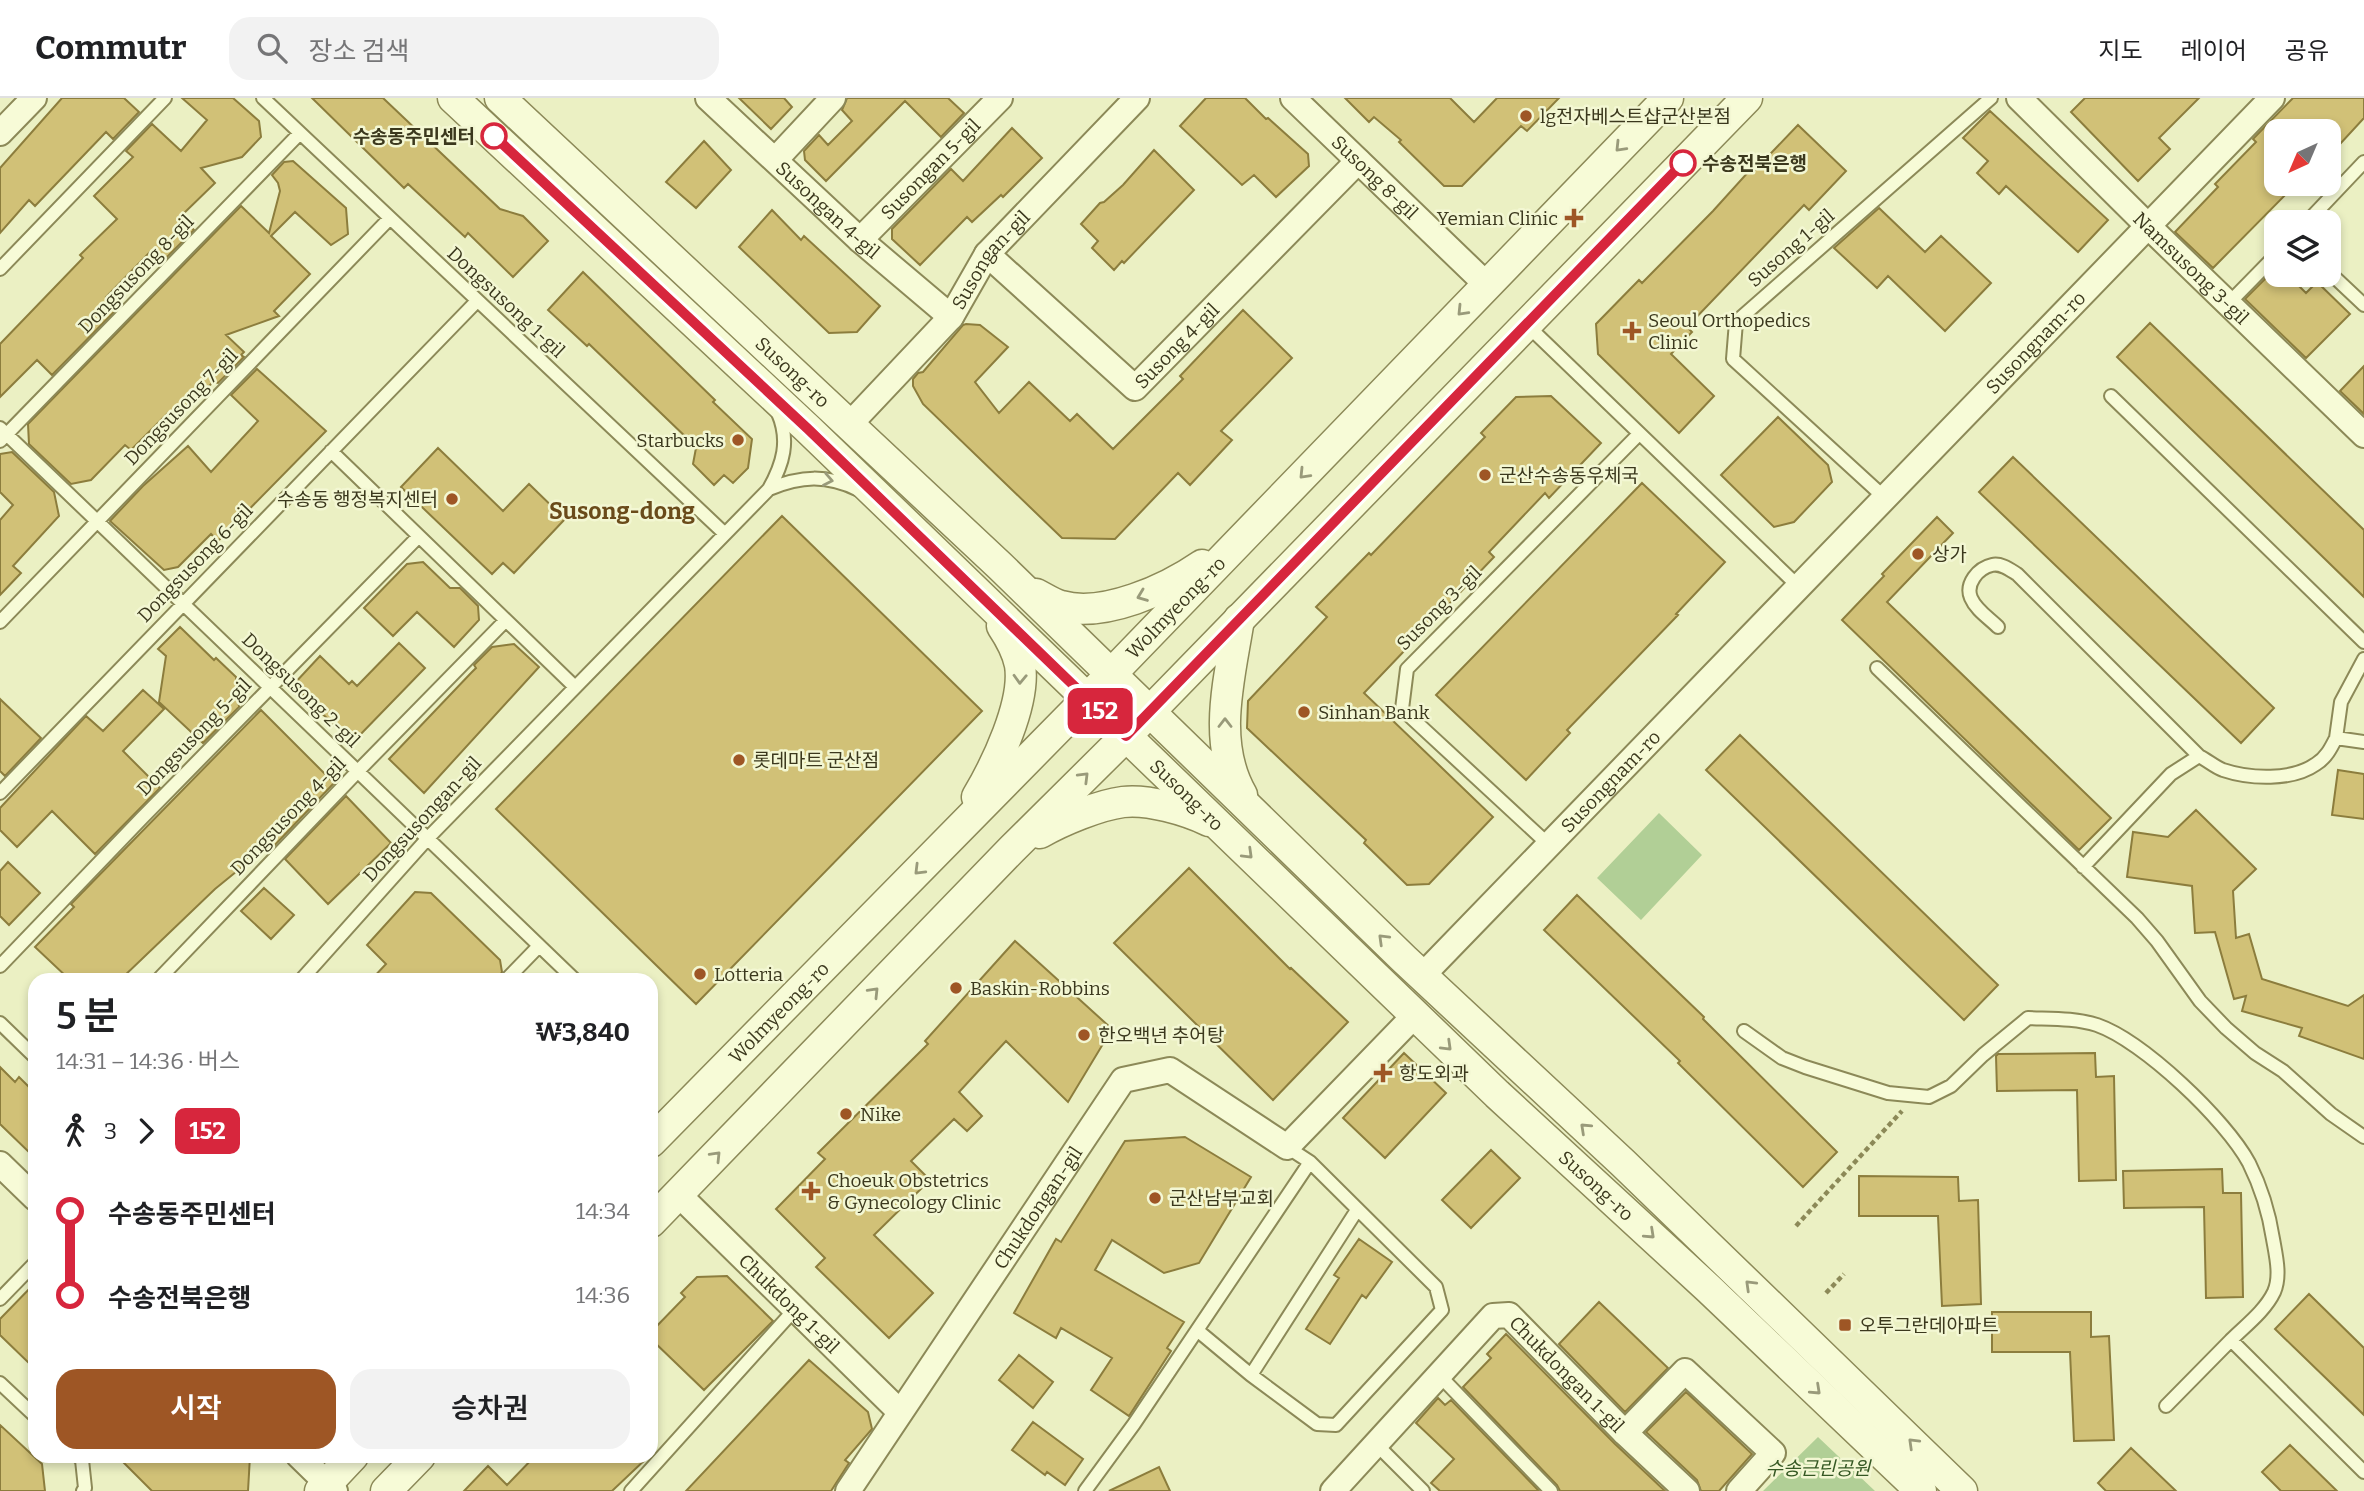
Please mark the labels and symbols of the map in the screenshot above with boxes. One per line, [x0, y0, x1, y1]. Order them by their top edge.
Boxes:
place label: lg전자베스트샵군산본점 [1540, 105, 1731, 128]
marker: lg전자베스트샵군산본점 [1518, 108, 1534, 124]
street label: Susongan 5-gil [876, 114, 985, 224]
north arrow [2264, 119, 2342, 196]
marker: 수송동주민센터 [481, 123, 507, 149]
place label: 수송동주민센터 [353, 125, 475, 148]
street label: Susong 8-gil [1327, 130, 1423, 224]
one-way arrow [1616, 139, 1629, 152]
marker: 수송전북은행 [1670, 150, 1696, 176]
place label: 수송전북은행 [1702, 152, 1807, 175]
street label: Susongan 4-gil [771, 156, 885, 263]
street label: Susong 1-gil [1743, 204, 1839, 292]
street label: Susongan-gil [946, 205, 1034, 313]
place label: Yemian Clinic [1437, 207, 1558, 230]
street label: Namsusong 3-gil [2129, 207, 2254, 329]
marker: Yemian Clinic [1564, 208, 1584, 228]
street label: Dongsusong 8-gil [74, 210, 198, 338]
street label: Dongsusong 1-gil [443, 242, 569, 362]
street label: Susongnam-ro [1981, 286, 2090, 398]
street label: Susong 4-gil [1130, 298, 1224, 393]
one-way arrow [1458, 302, 1471, 315]
place label: Seoul Orthopedics Clinic [1648, 309, 1811, 354]
marker: Seoul Orthopedics Clinic [1622, 321, 1642, 341]
street label: Susong-ro [751, 332, 835, 412]
street label: Dongsusong 7-gil [120, 344, 242, 470]
place label: Starbucks [636, 429, 724, 452]
marker: Starbucks [730, 432, 746, 448]
place label: 군산수송동우체국 [1499, 464, 1639, 487]
one-way arrow [1299, 466, 1312, 479]
marker: 군산수송동우체국 [1477, 467, 1493, 483]
one-way arrow [822, 472, 834, 487]
place label: 수송동 행정복지센터 [277, 488, 438, 511]
marker: 수송동 행정복지센터 [444, 491, 460, 507]
district label: Susong-dong [549, 497, 695, 525]
street label: Dongsusong 6-gil [133, 499, 257, 627]
place label: 상가 [1932, 543, 1967, 566]
marker: 상가 [1910, 546, 1926, 562]
street label: Wolmyeong-ro [1121, 551, 1230, 663]
street label: Susong 3-gil [1392, 561, 1486, 655]
one-way arrow [1136, 588, 1148, 602]
street label: Dongsusong 2-gil [237, 628, 365, 752]
street label: Dongsusong 5-gil [132, 673, 256, 801]
one-way arrow [1012, 673, 1027, 684]
line badge: 152 [1060, 688, 1140, 734]
place label: Sinhan Bank [1318, 701, 1430, 724]
marker: Sinhan Bank [1296, 704, 1312, 720]
one-way arrow [1217, 717, 1233, 728]
street label: Susongnam-ro [1556, 725, 1665, 837]
place label: 롯데마트 군산점 [753, 749, 879, 772]
street label: Dongsusong 4-gil [226, 752, 350, 880]
street label: Dongsusongan-gil [358, 752, 486, 886]
marker: 롯데마트 군산점 [731, 752, 747, 768]
street label: Susong-ro [1145, 754, 1228, 835]
one-way arrow [1076, 773, 1089, 786]
one-way arrow [1240, 846, 1253, 859]
one-way arrow [914, 861, 927, 874]
one-way arrow [1378, 935, 1391, 948]
street label: Wolmyeong-ro [724, 957, 834, 1068]
place label: Lotteria [714, 963, 784, 986]
marker: Lotteria [692, 966, 708, 982]
place label: Baskin-Robbins [970, 977, 1110, 1000]
marker: Baskin-Robbins [948, 980, 964, 996]
one-way arrow [865, 987, 878, 1000]
place label: 한오백년 추어탕 [1098, 1024, 1225, 1047]
marker: 한오백년 추어탕 [1076, 1027, 1092, 1043]
one-way arrow [1439, 1038, 1452, 1051]
place label: 항도외과 [1399, 1062, 1469, 1085]
marker: 항도외과 [1373, 1063, 1393, 1083]
place label: Nike [860, 1103, 901, 1126]
marker: Nike [838, 1106, 854, 1122]
one-way arrow [1580, 1123, 1593, 1136]
street label: Chukdongan-gil [988, 1142, 1087, 1273]
street label: Susong-ro [1554, 1145, 1639, 1225]
one-way arrow [707, 1151, 720, 1164]
place label: Choeuk Obstetrics & Gynecology Clinic [827, 1169, 1001, 1214]
marker: Choeuk Obstetrics & Gynecology Clinic [801, 1181, 821, 1201]
place label: 군산남부교회 [1169, 1187, 1274, 1210]
marker: 군산남부교회 [1147, 1190, 1163, 1206]
one-way arrow [1642, 1226, 1655, 1239]
street label: Chukdong 1-gil [734, 1249, 844, 1358]
one-way arrow [1745, 1280, 1758, 1293]
street label: Chukdongan 1-gil [1505, 1311, 1629, 1437]
place label: 오투그란데아파트 [1859, 1314, 1999, 1337]
marker: 오투그란데아파트 [1837, 1317, 1853, 1333]
one-way arrow [1808, 1381, 1821, 1394]
one-way arrow [1908, 1439, 1921, 1452]
park label: 수송근린공원 [1766, 1457, 1872, 1480]

